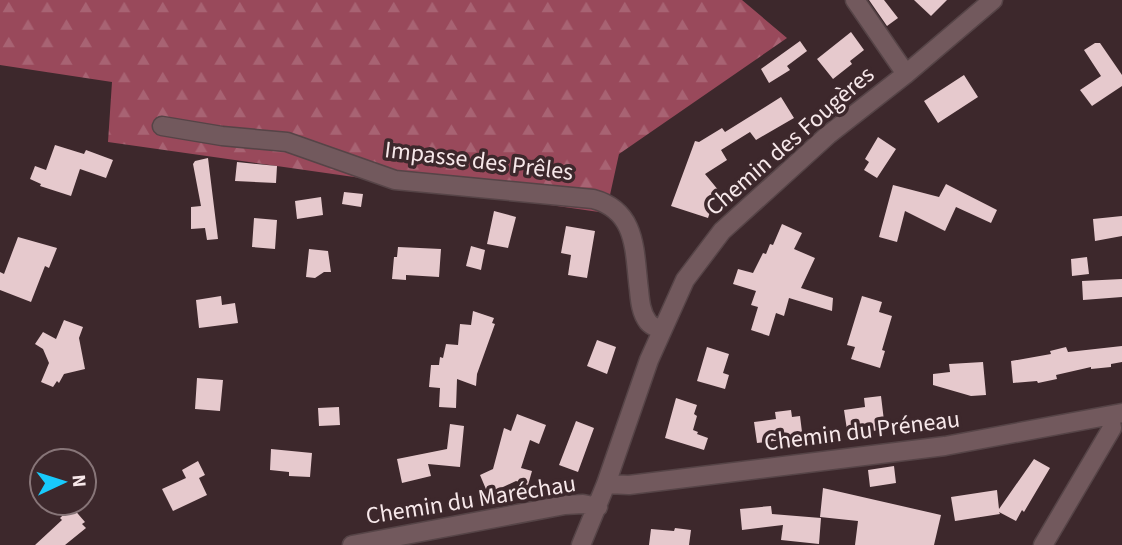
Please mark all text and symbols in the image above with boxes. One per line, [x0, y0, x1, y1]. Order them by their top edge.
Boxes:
street label: Chemin des Fougères [698, 58, 882, 224]
street label: Impasse des Prêles [383, 132, 575, 190]
street label: Chemin du Préneau [762, 402, 962, 460]
north arrow [28, 447, 98, 517]
street label: Chemin du Maréchau [363, 466, 579, 534]
text: N [65, 474, 92, 488]

